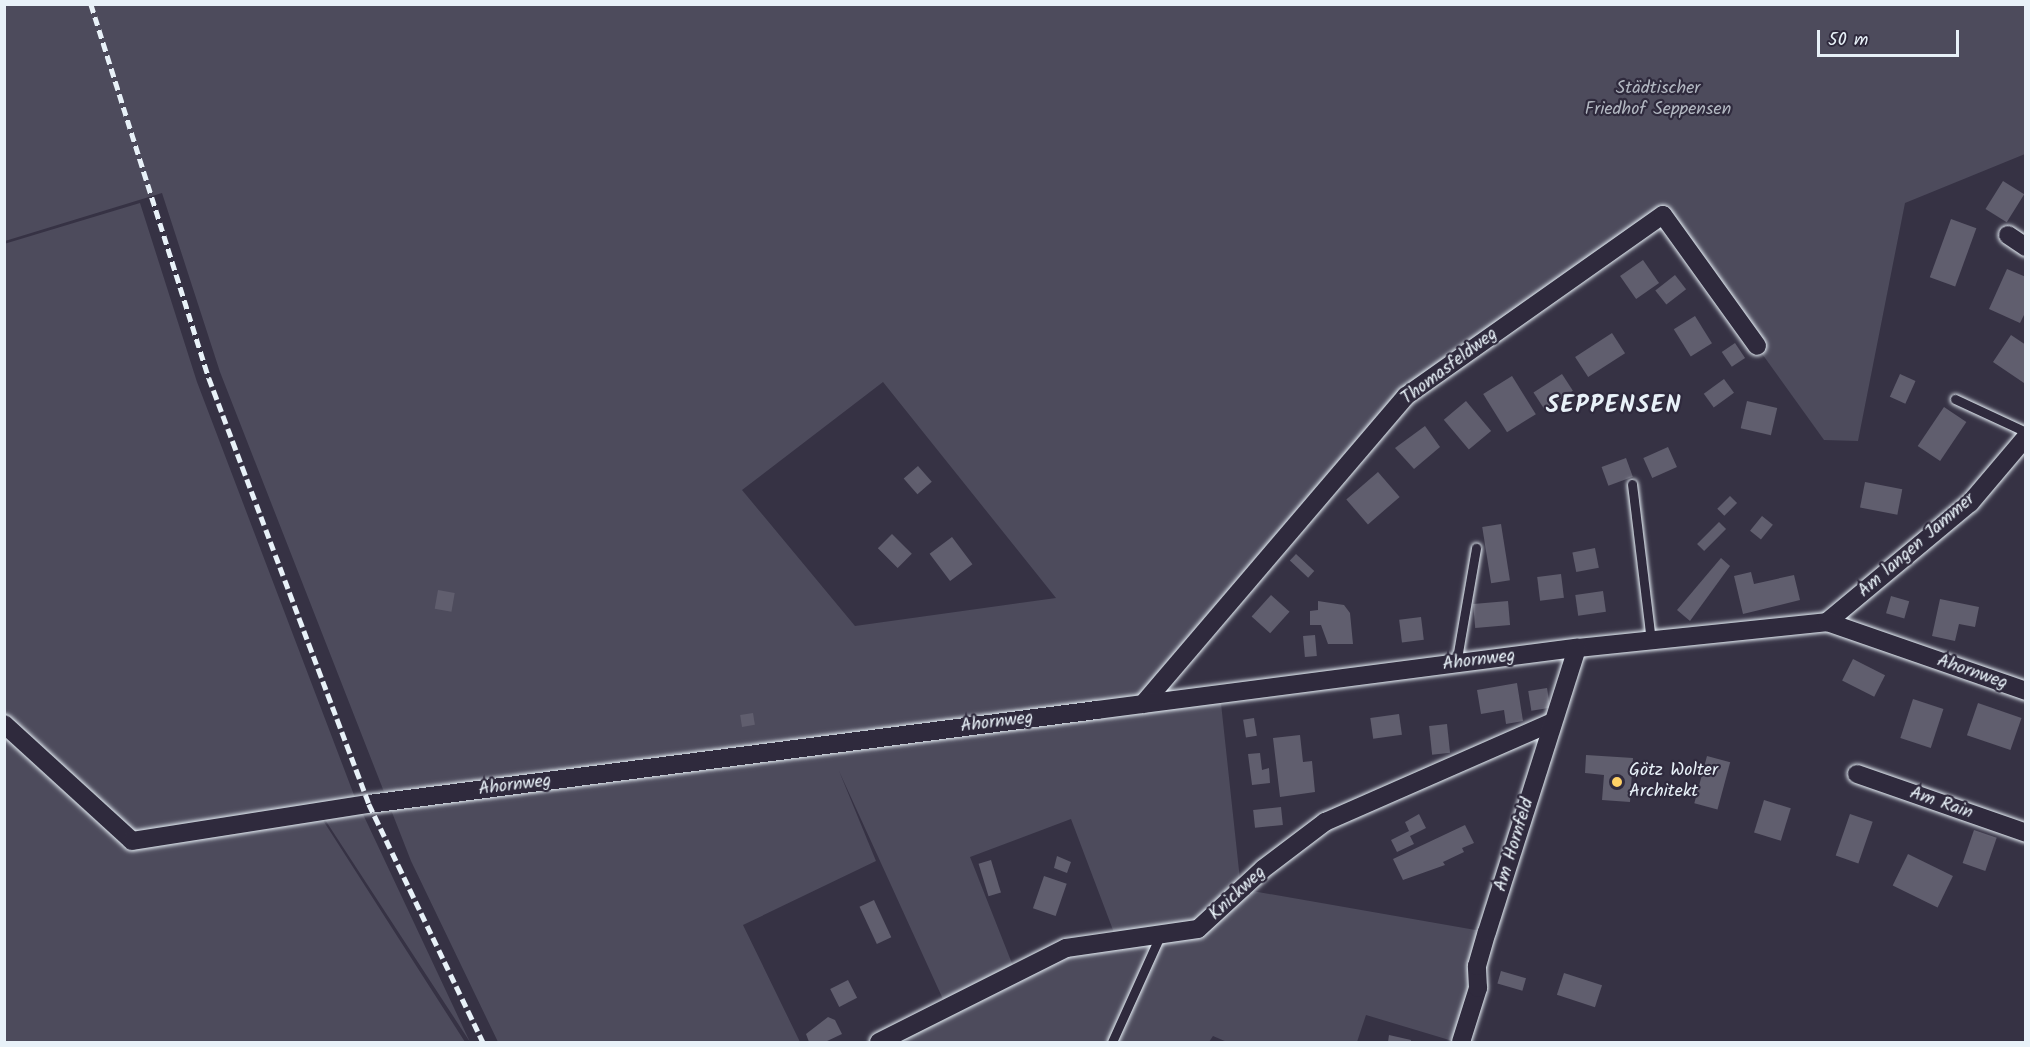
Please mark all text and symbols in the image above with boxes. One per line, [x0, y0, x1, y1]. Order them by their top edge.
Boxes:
scale bar [1820, 18, 1962, 56]
text: 50 m [1828, 26, 1868, 55]
park label: Städtischer Friedhof Seppensen [1585, 79, 1731, 122]
street label: Thomasfeldweg [1398, 324, 1502, 410]
district label: SEPPENSEN [1546, 392, 1682, 420]
street label: Am langen Jammer [1854, 489, 1980, 603]
street label: Ahornweg [1441, 646, 1517, 676]
street label: Ahornweg [1934, 651, 2010, 695]
street label: Ahornweg [959, 708, 1035, 738]
place label: Götz Wolter Architekt [1629, 761, 1718, 804]
street label: Ahornweg [477, 771, 553, 801]
marker: Götz Wolter Architekt [1610, 775, 1624, 789]
street label: Am Rain [1907, 783, 1975, 825]
street label: Am Hornfeld [1491, 796, 1539, 894]
street label: Knickweg [1205, 862, 1271, 926]

